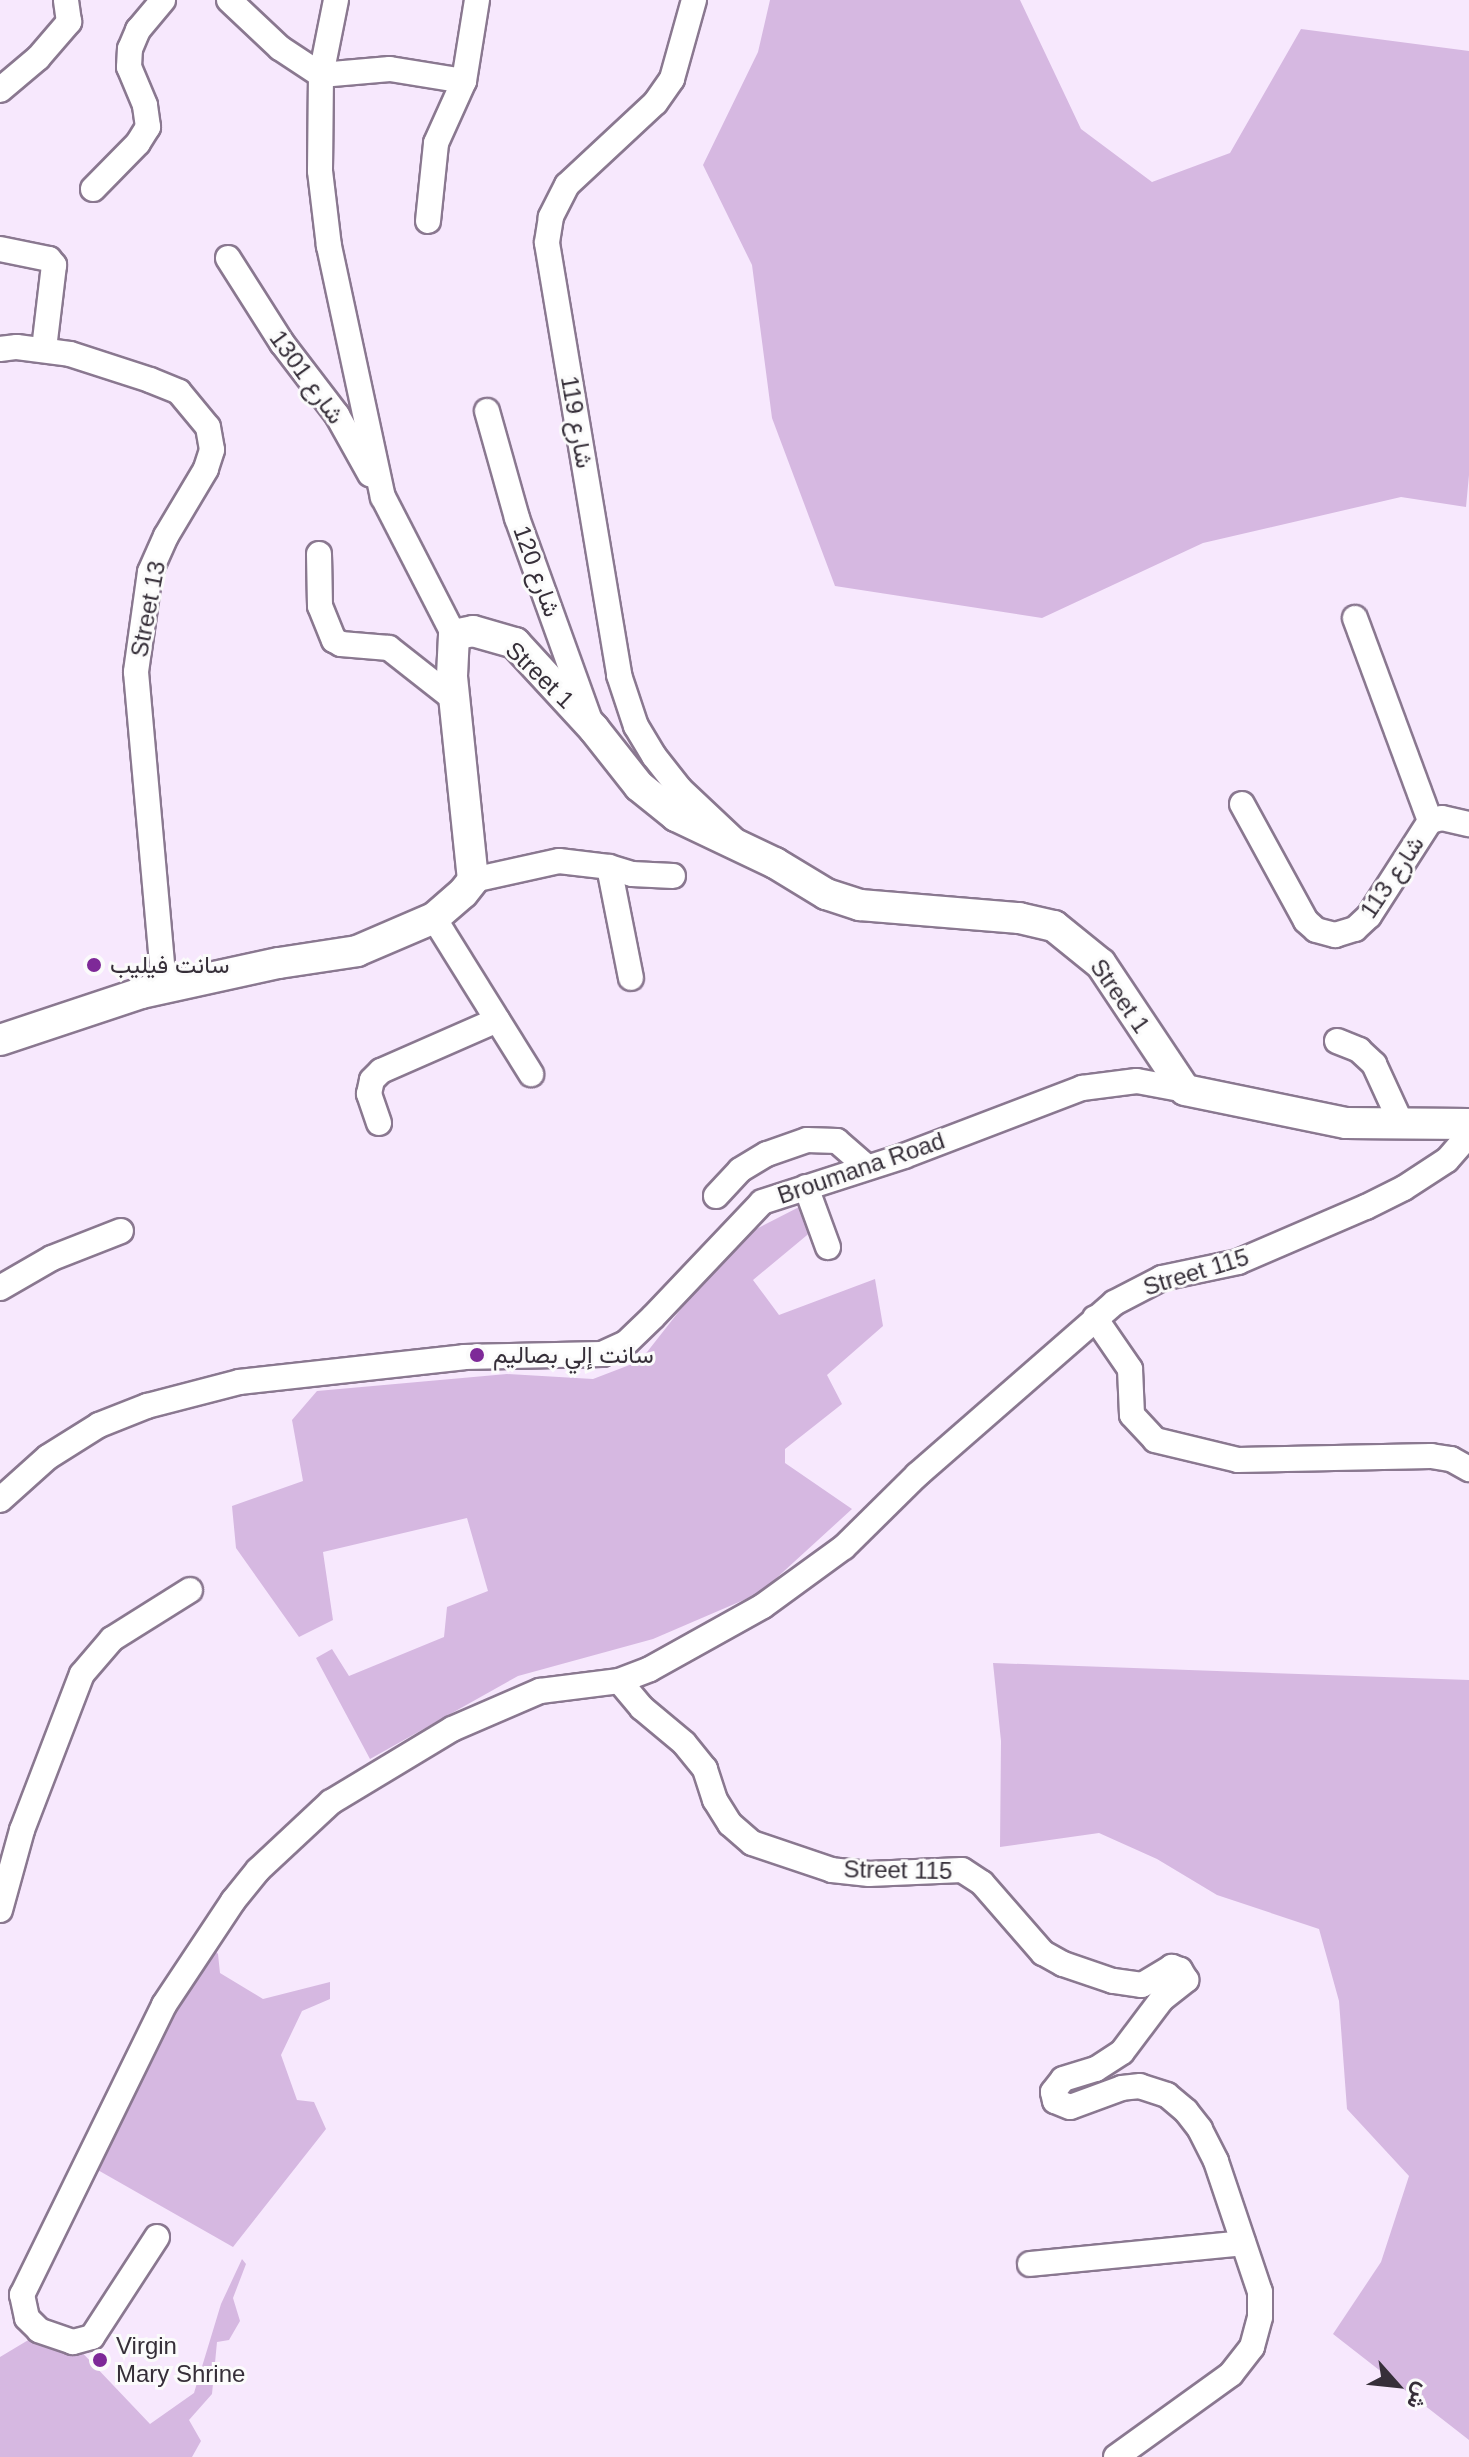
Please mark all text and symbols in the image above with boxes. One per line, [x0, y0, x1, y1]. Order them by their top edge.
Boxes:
street label: شارع 1301 [264, 325, 350, 429]
street label: شارع 119 [555, 374, 599, 470]
street label: شارع 120 [507, 521, 567, 621]
street label: Street 13 [125, 558, 171, 660]
street label: Street 1 [500, 635, 580, 715]
street label: شارع 113 [1354, 830, 1430, 924]
place label: سانت فيليب [110, 951, 229, 979]
street label: Street 1 [1084, 953, 1156, 1039]
marker: سانت فيليب [85, 956, 103, 974]
street label: Broumana Road [774, 1126, 948, 1210]
street label: Street 115 [1140, 1242, 1252, 1302]
place label: سانت إلي بصاليم [493, 1341, 654, 1369]
marker: سانت إلي بصاليم [468, 1346, 486, 1364]
street label: Street 115 [843, 1855, 953, 1885]
place label: Virgin Mary Shrine [116, 2332, 245, 2388]
north arrow [1357, 2345, 1437, 2425]
marker: Virgin Mary Shrine [91, 2351, 109, 2369]
text: ش [1402, 2379, 1436, 2414]

